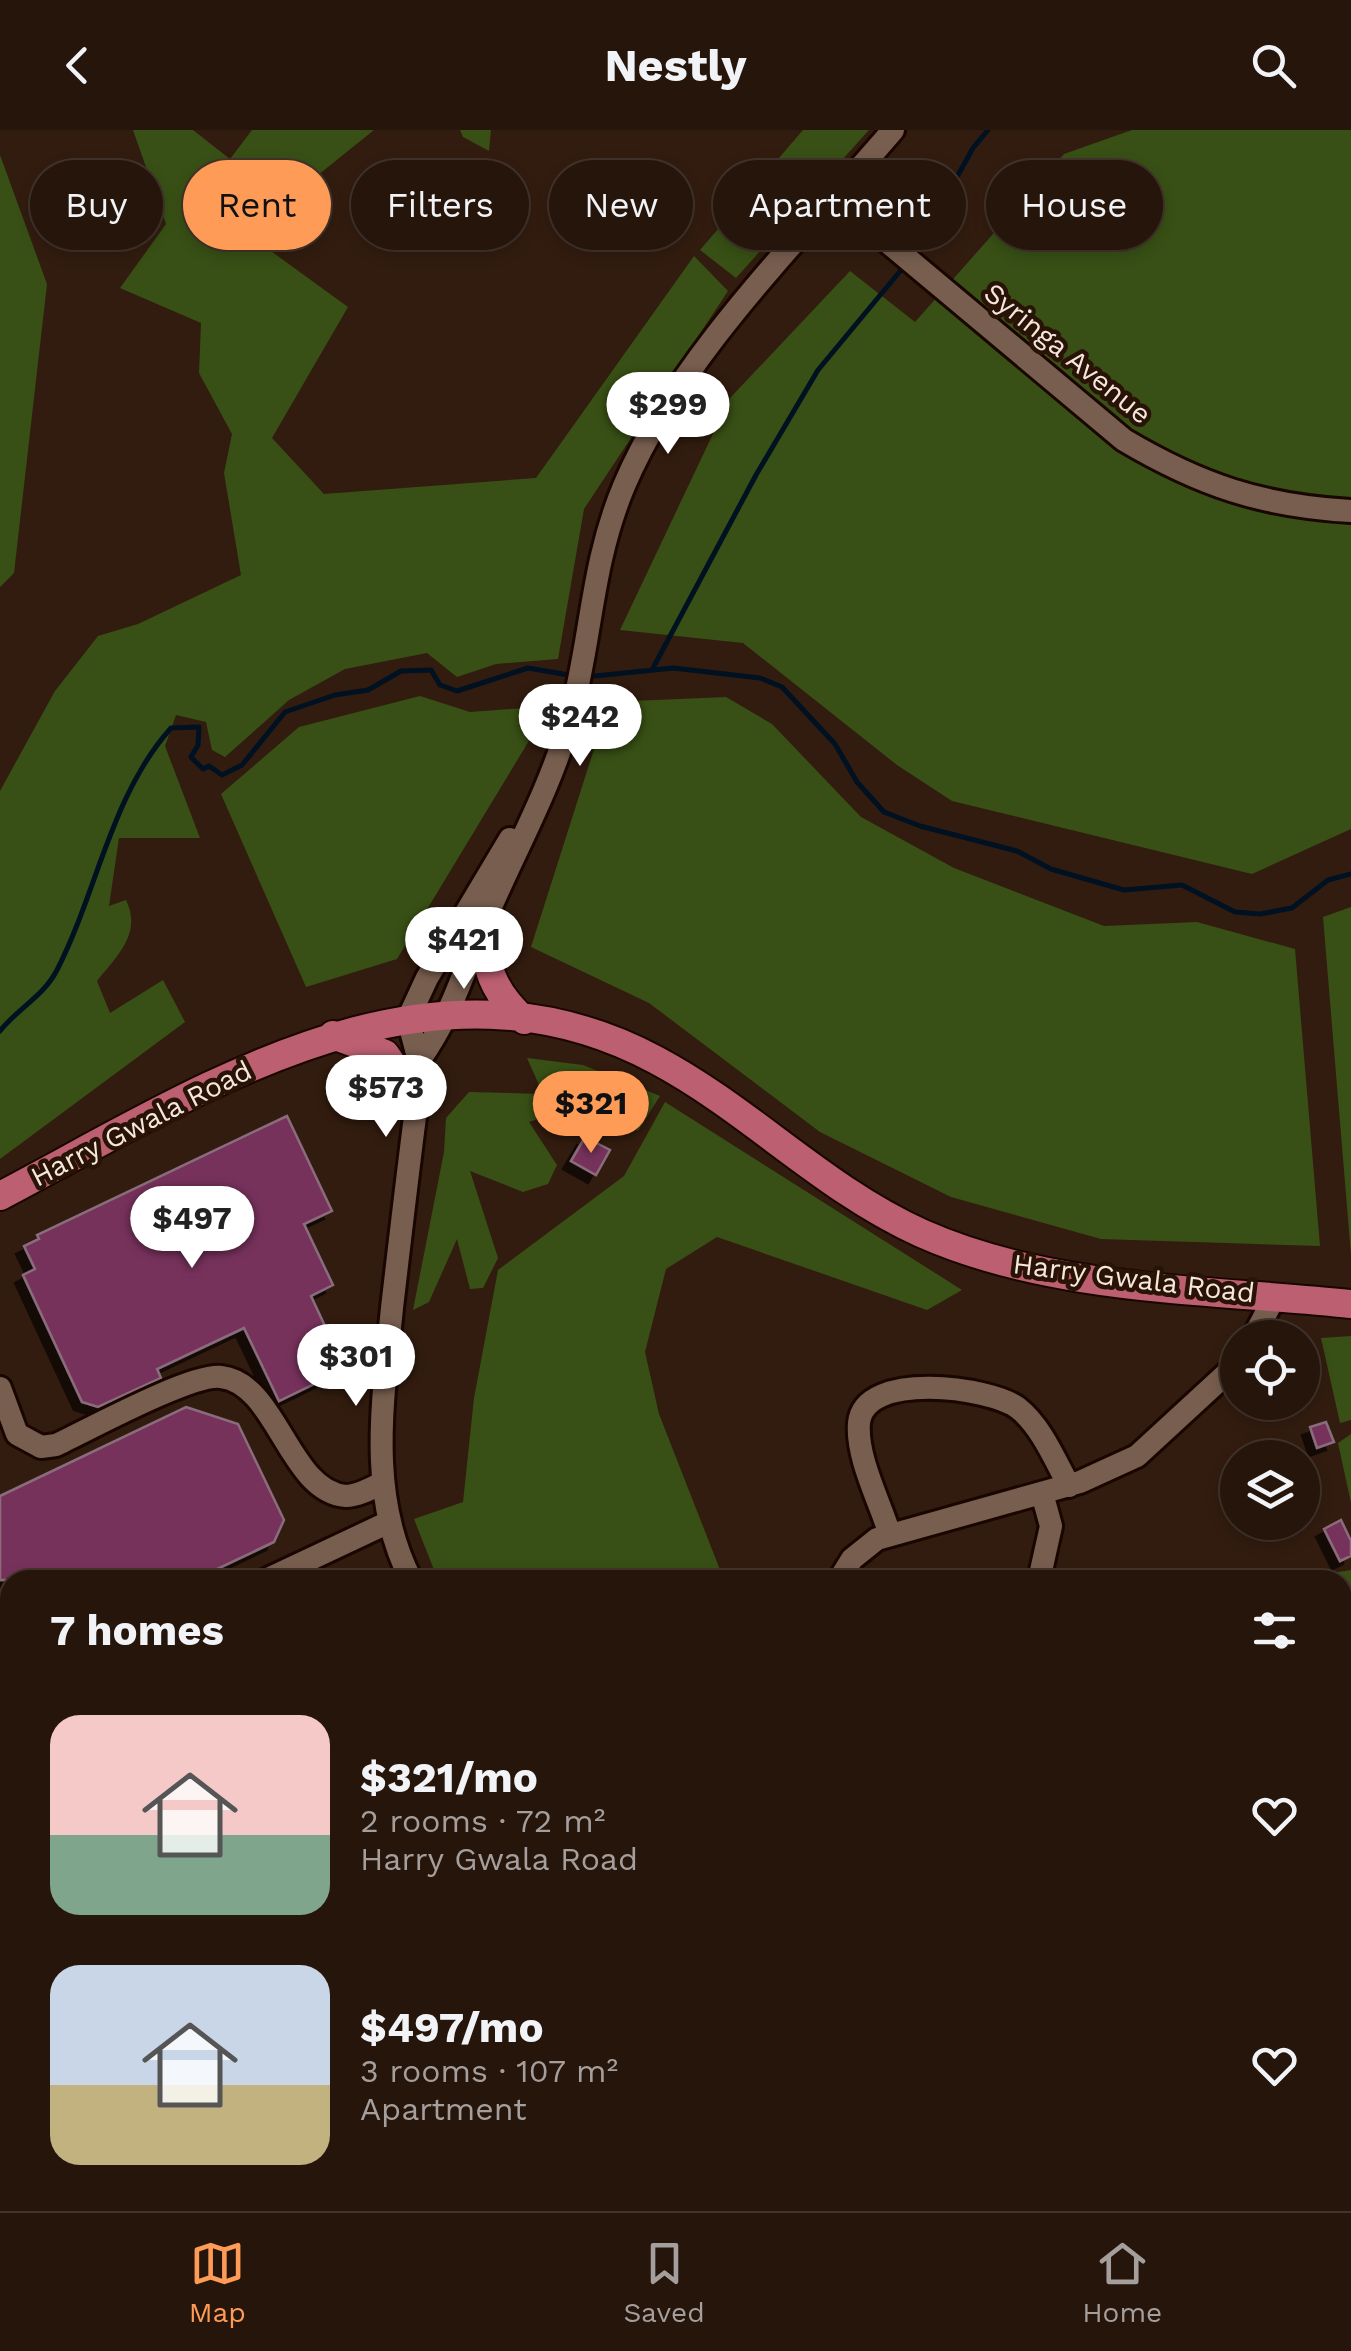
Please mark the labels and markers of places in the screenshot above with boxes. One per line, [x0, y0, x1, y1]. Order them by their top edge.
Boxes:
pin: $299 [609, 372, 727, 457]
pin: $242 [521, 684, 639, 769]
pin: $421 [405, 907, 523, 992]
pin: $573 [327, 1055, 445, 1140]
pin: $321 [532, 1071, 650, 1156]
pin: $497 [133, 1186, 251, 1271]
pin: $301 [297, 1324, 415, 1409]

